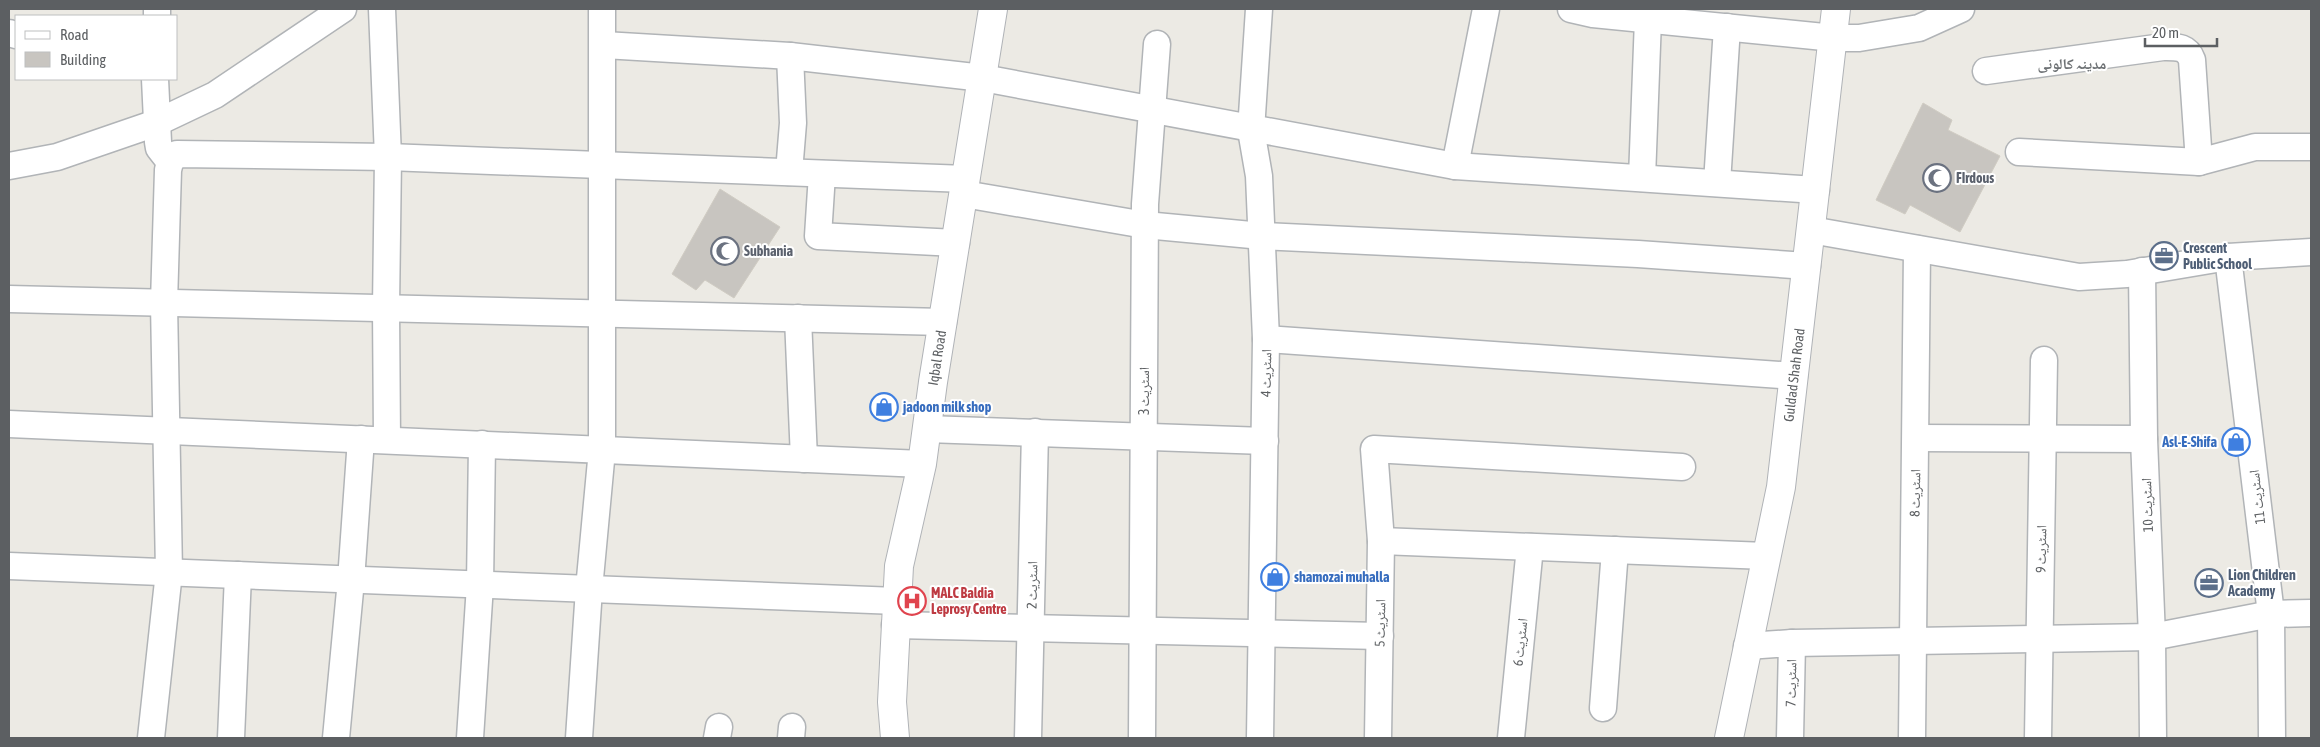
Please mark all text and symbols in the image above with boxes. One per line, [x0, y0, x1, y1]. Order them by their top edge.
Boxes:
legend [15, 15, 178, 80]
scale bar [2145, 15, 2218, 47]
text: 20 m [2152, 24, 2179, 41]
text: Road [60, 26, 89, 43]
text: Building [60, 51, 106, 68]
district label: مدینہ کالونی [2038, 55, 2106, 73]
mosque icon: FIrdous [1922, 163, 1952, 193]
place label: FIrdous [1956, 170, 1994, 186]
mosque icon: Subhania [710, 236, 740, 266]
place label: Crescent Public School [2183, 240, 2252, 272]
office icon: Crescent Public School [2149, 241, 2179, 271]
place label: Subhania [744, 243, 794, 259]
street label: Guldad Shah Road [1780, 327, 1808, 423]
street label: Iqbal Road [925, 329, 949, 387]
street label: اسٹریٹ 4 [1258, 349, 1275, 397]
street label: اسٹریٹ 3 [1136, 367, 1153, 415]
shop icon: jadoon milk shop [869, 392, 899, 422]
place label: jadoon milk shop [902, 399, 992, 415]
shop icon: Asl-E-Shifa [2221, 427, 2251, 457]
place label: Asl-E-Shifa [2161, 434, 2217, 450]
street label: اسٹریٹ 8 [1907, 469, 1924, 517]
street label: اسٹریٹ 11 [2246, 469, 2269, 525]
street label: اسٹریٹ 10 [2138, 477, 2157, 533]
street label: اسٹریٹ 9 [2033, 525, 2050, 573]
street label: اسٹریٹ 2 [1024, 561, 1041, 609]
shop icon: shamozai muhalla [1260, 562, 1290, 592]
place label: Lion Children Academy [2227, 567, 2296, 599]
office icon: Lion Children Academy [2194, 568, 2224, 598]
place label: shamozai muhalla [1294, 569, 1390, 585]
place label: MALC Baldia Leprosy Centre [931, 585, 1007, 617]
hospital icon: MALC Baldia Leprosy Centre [897, 586, 927, 616]
street label: اسٹریٹ 5 [1372, 599, 1389, 647]
street label: اسٹریٹ 6 [1510, 617, 1531, 667]
street label: اسٹریٹ 7 [1783, 659, 1800, 707]

